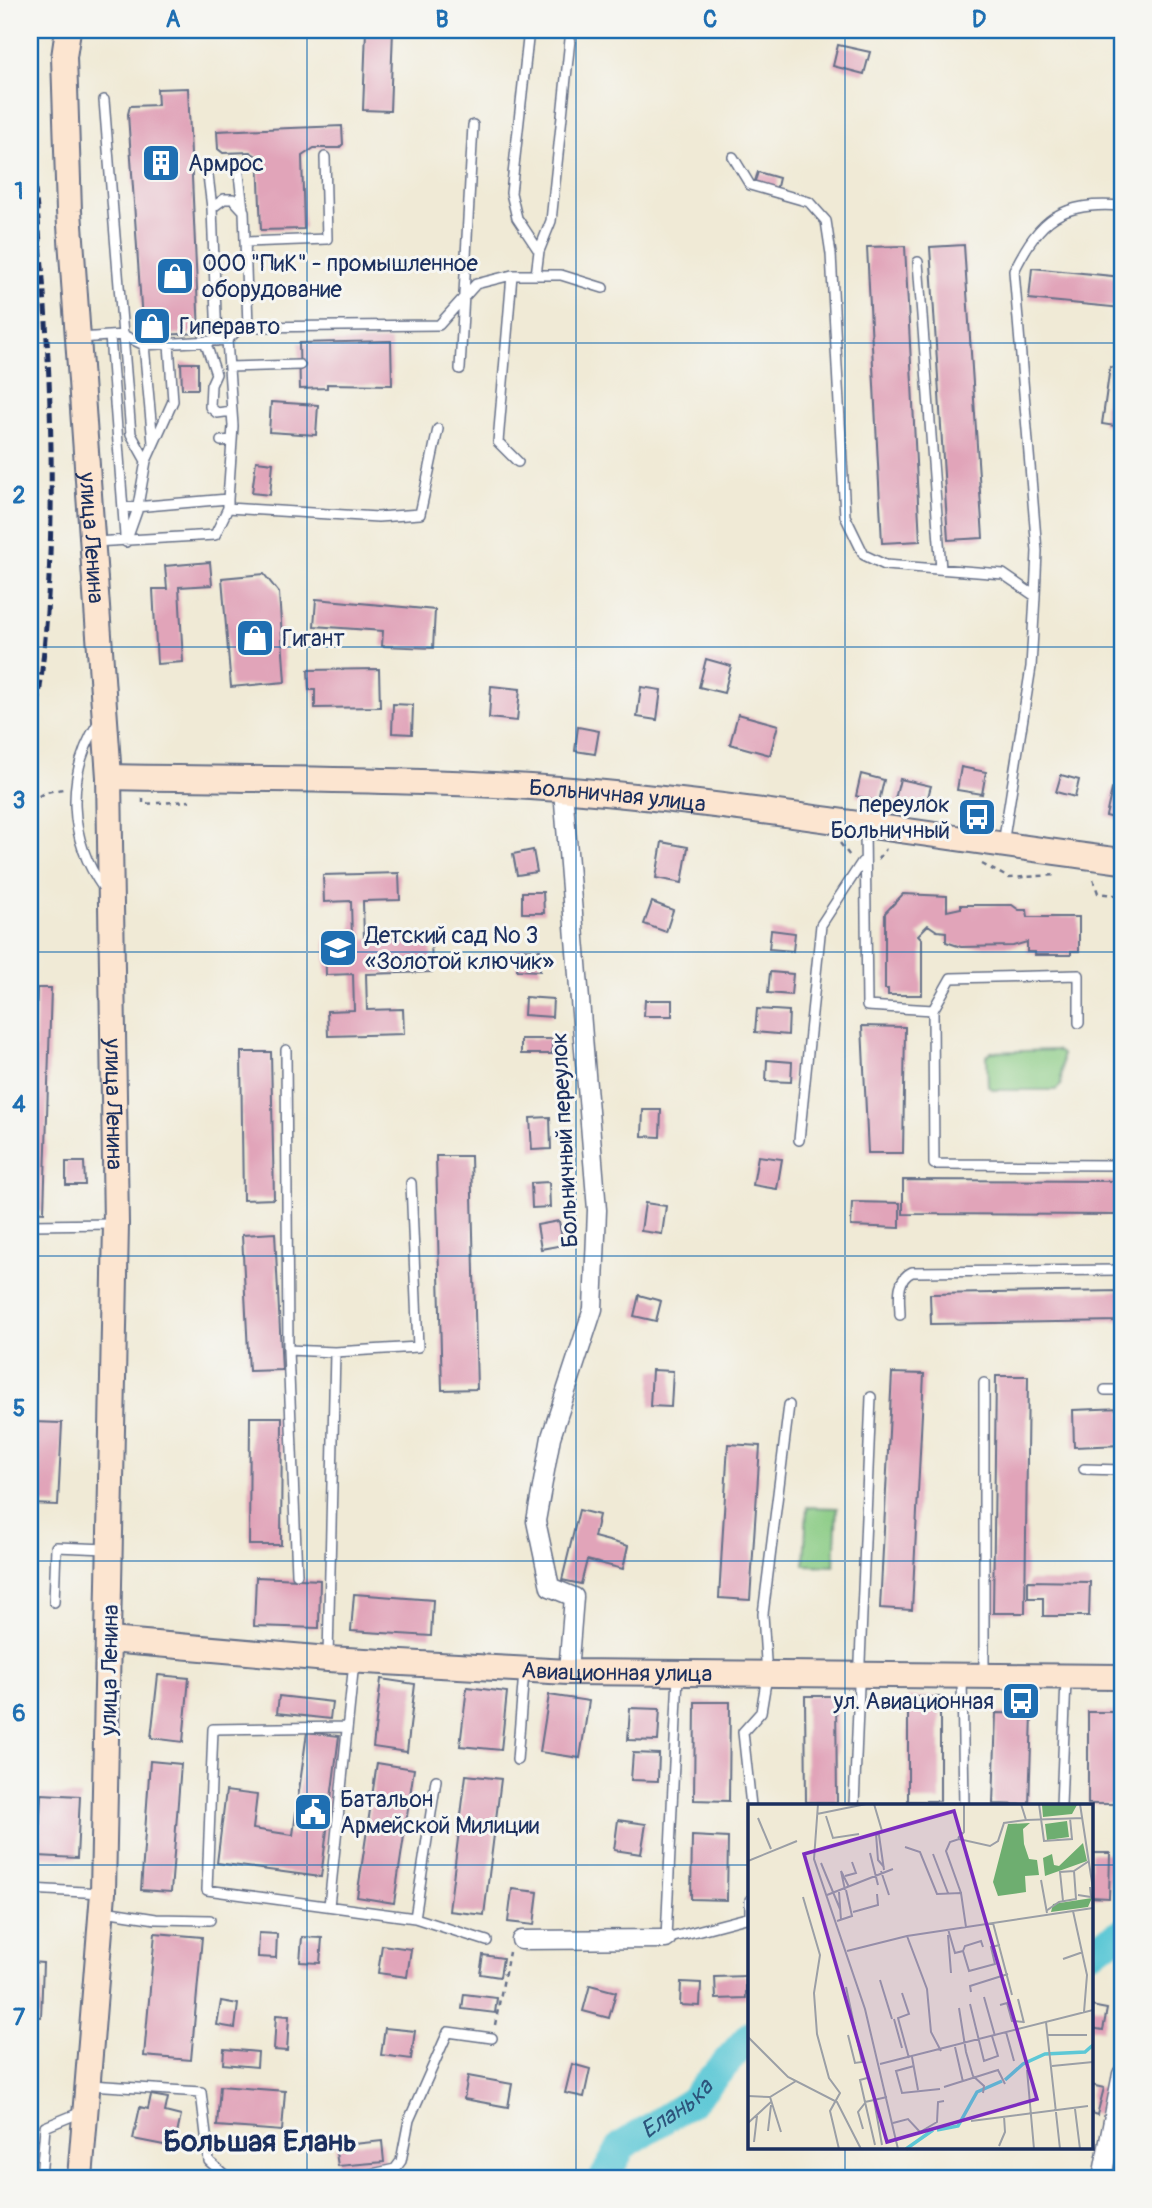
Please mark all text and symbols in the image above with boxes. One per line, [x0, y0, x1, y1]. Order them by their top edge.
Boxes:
text: A [166, 5, 181, 34]
text: B [435, 5, 449, 34]
text: C [703, 5, 717, 34]
text: D [972, 5, 986, 34]
building icon: Армрос [140, 142, 182, 184]
place label: Армрос [188, 149, 264, 178]
text: 1 [15, 177, 24, 206]
place label: ООО "ПиК" - промышленное оборудование [202, 249, 478, 304]
shop icon: ООО "ПиК" - промышленное оборудование [154, 255, 196, 297]
shop icon: Гиперавто [131, 305, 173, 347]
place label: Гиперавто [179, 312, 280, 341]
street label: улица Ленина [72, 470, 111, 604]
text: 2 [13, 481, 26, 510]
shop icon: Гигант [234, 617, 276, 659]
place label: Гигант [282, 624, 345, 653]
street label: Больничная улица [528, 773, 707, 819]
text: 3 [13, 786, 25, 815]
place label: переулок Больничный [831, 790, 950, 845]
bus stop icon: переулок Больничный [956, 796, 998, 838]
place label: Детский сад № 3 «Золотой ключик» [364, 921, 555, 976]
school or university icon: Детский сад № 3 «Золотой ключик» [317, 927, 359, 969]
street label: Больничный переулок [544, 1031, 585, 1249]
street label: улица Ленина [98, 1037, 129, 1170]
text: 4 [12, 1090, 26, 1119]
text: 5 [13, 1394, 25, 1423]
street label: улица Ленина [94, 1604, 125, 1737]
street label: Авиационная улица [521, 1655, 712, 1688]
bus stop icon: ул. Авиационная [1000, 1680, 1042, 1722]
place label: ул. Авиационная [832, 1687, 994, 1716]
text: 6 [12, 1699, 26, 1728]
place label: Батальон Армейской Милиции [340, 1785, 539, 1840]
public building icon: Батальон Армейской Милиции [292, 1791, 334, 1833]
inset map [748, 1804, 1092, 2148]
text: 7 [13, 2003, 26, 2032]
water label: Еланька [635, 2072, 721, 2145]
district label: Большая Елань [163, 2123, 357, 2160]

